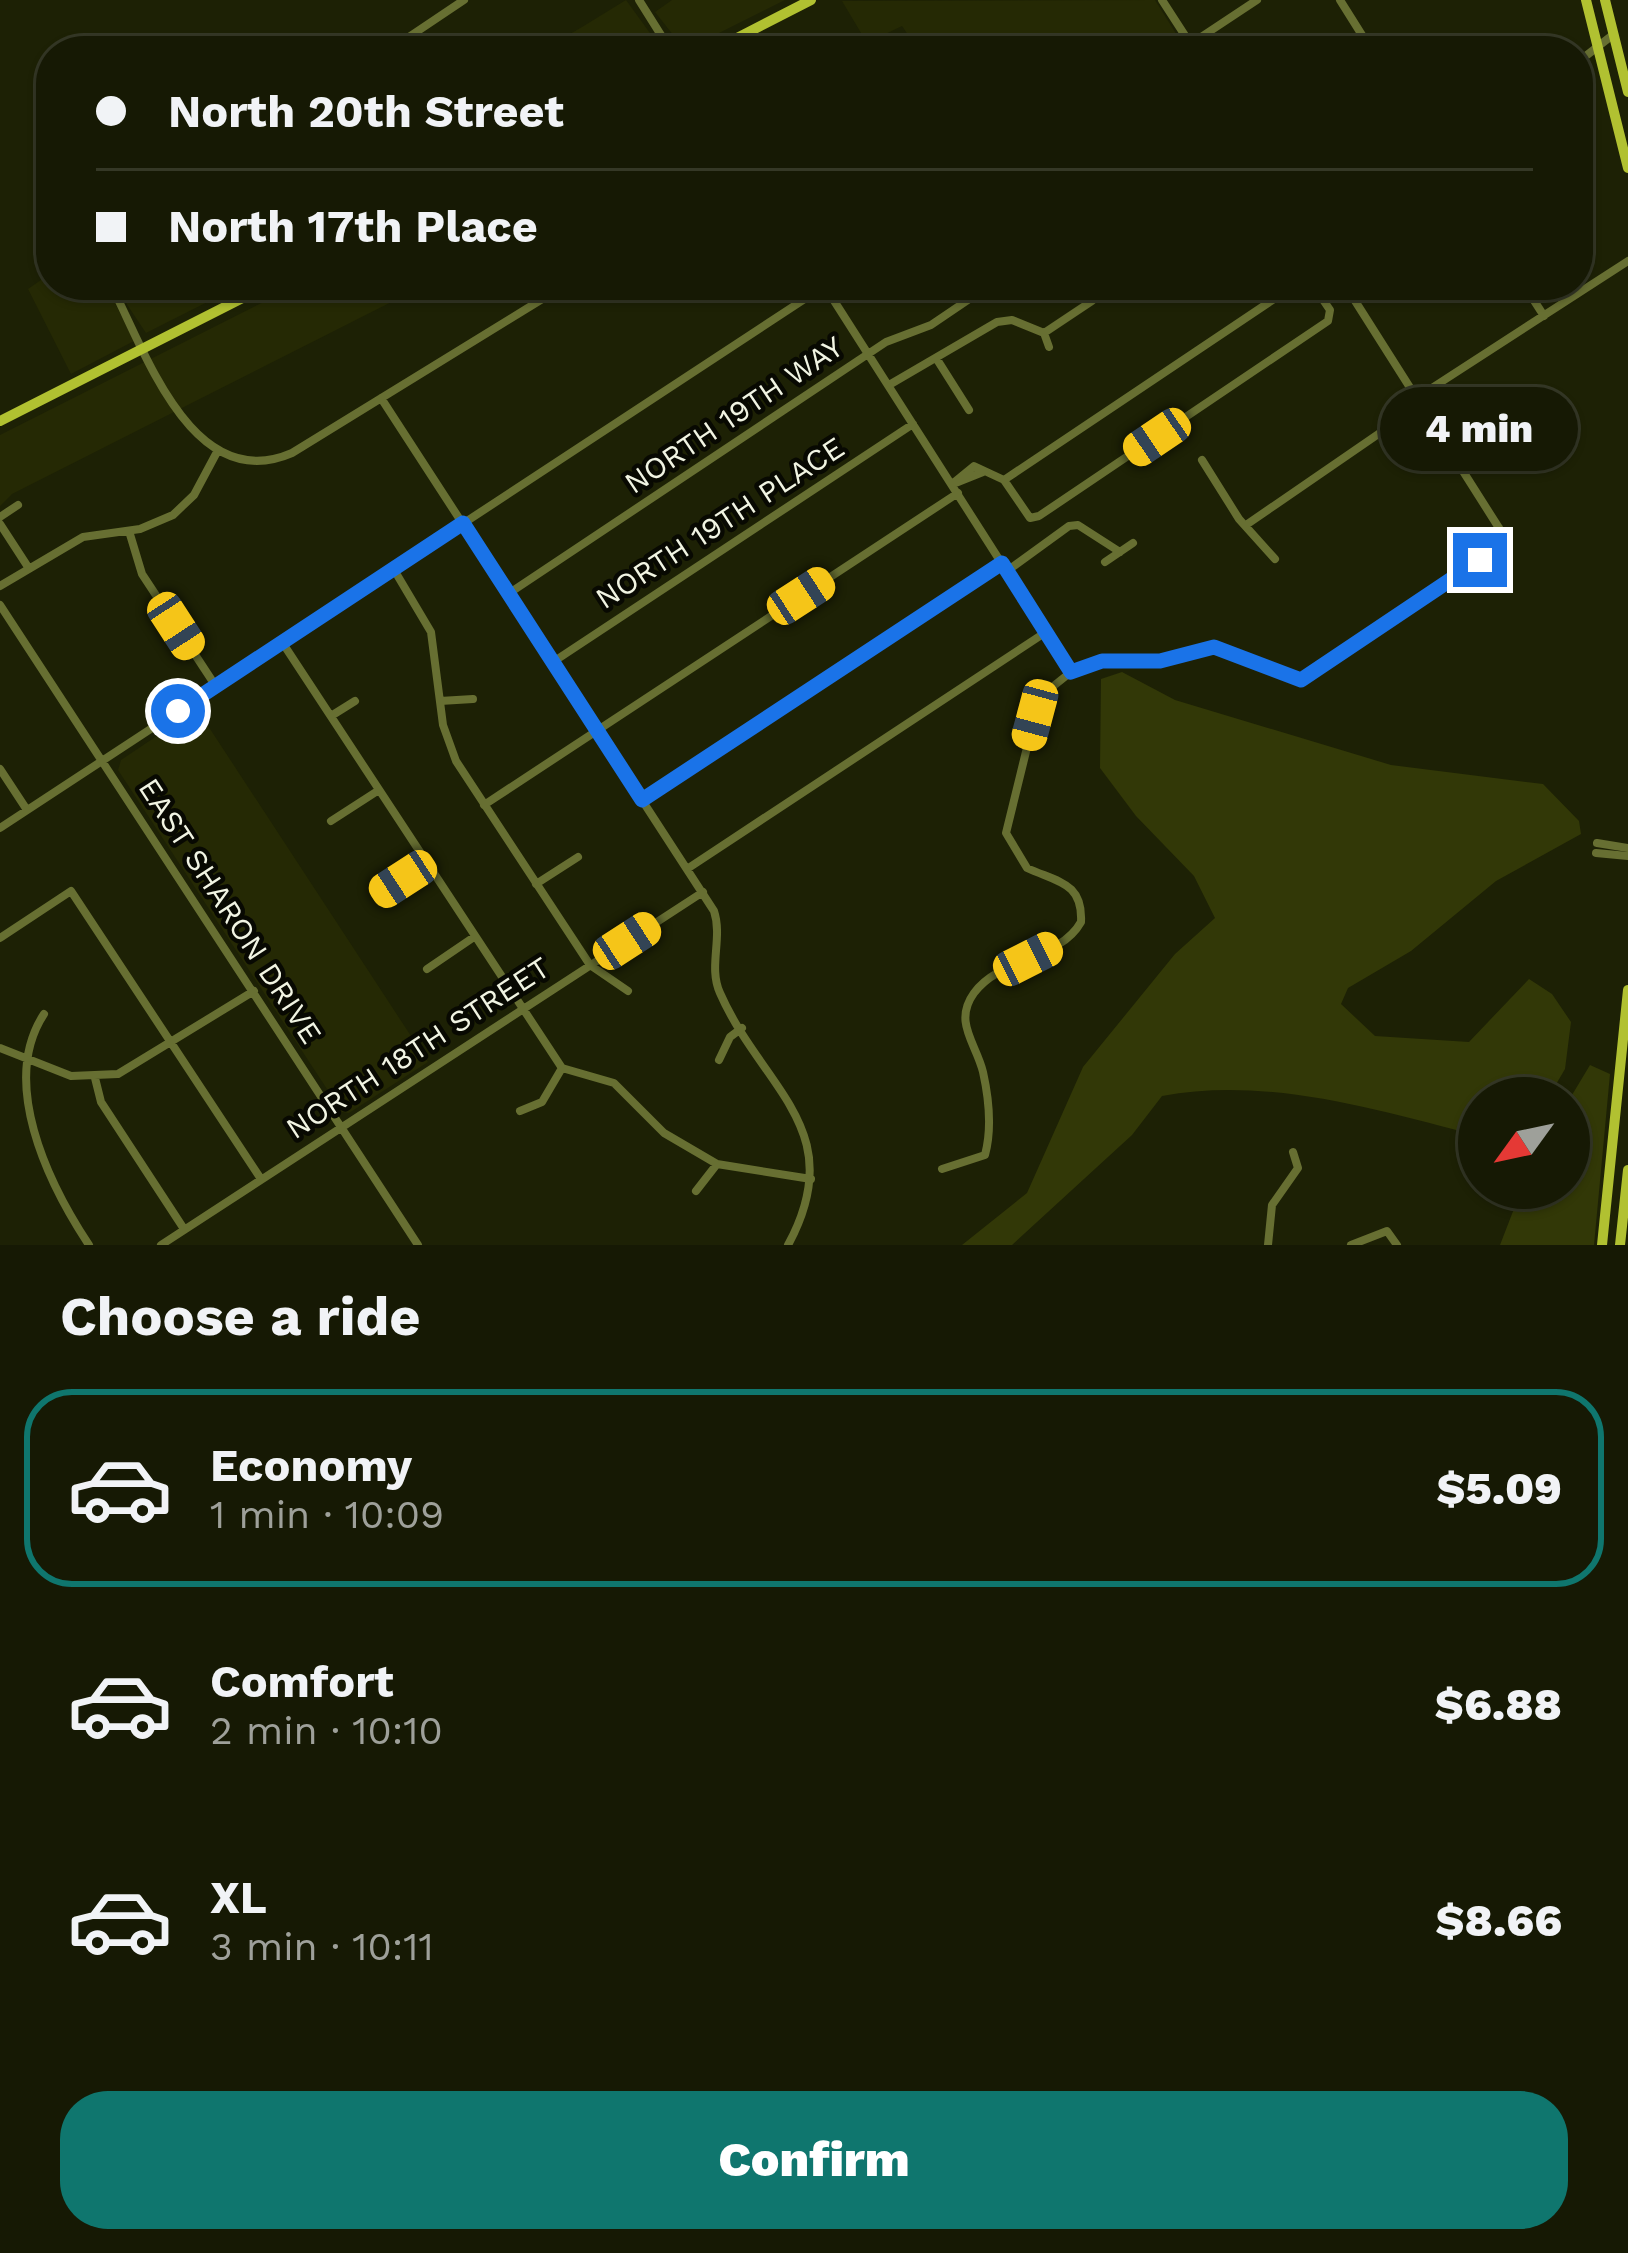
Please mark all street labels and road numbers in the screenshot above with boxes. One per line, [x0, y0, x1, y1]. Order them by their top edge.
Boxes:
street label: NORTH 19TH WAY [618, 329, 850, 501]
street label: NORTH 19TH PLACE [589, 429, 850, 616]
street label: EAST SHARON DRIVE [132, 772, 329, 1050]
street label: NORTH 18TH STREET [279, 949, 556, 1146]

